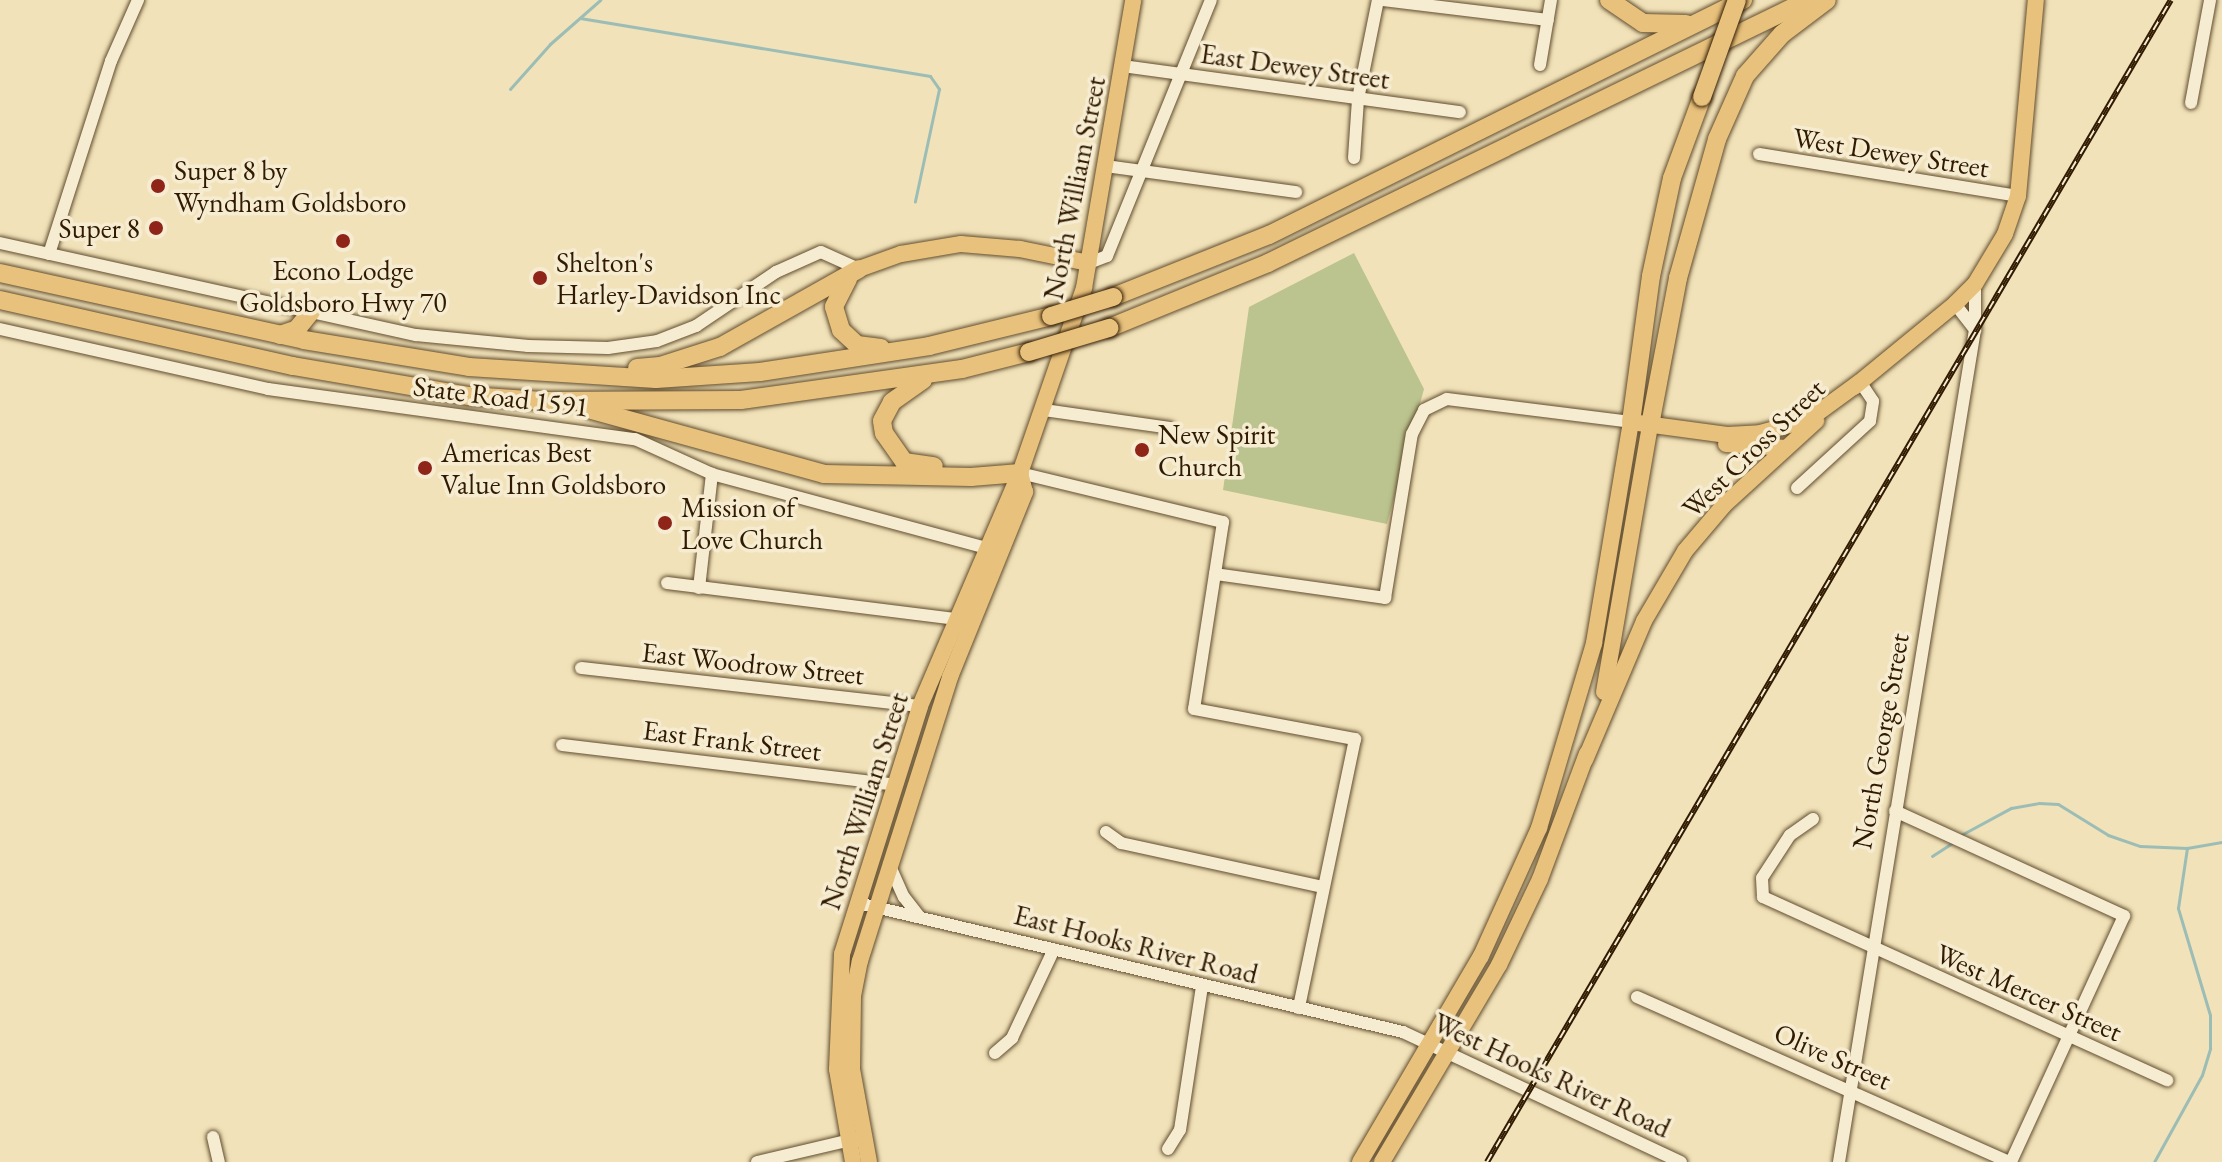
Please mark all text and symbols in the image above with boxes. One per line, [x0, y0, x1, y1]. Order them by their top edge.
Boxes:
street label: East Dewey Street [1198, 36, 1392, 96]
street label: North William Street [1036, 74, 1112, 302]
street label: West Dewey Street [1791, 120, 1991, 184]
place label: Super 8 by Wyndham Goldsboro [174, 153, 406, 219]
marker: Super 8 by Wyndham Goldsboro [149, 177, 167, 195]
place label: Super 8 [58, 211, 140, 245]
marker: Super 8 [147, 219, 165, 237]
marker: Econo Lodge Goldsboro Hwy 70 [334, 232, 352, 250]
place label: Shelton's Harley-Davidson Inc [556, 245, 781, 311]
place label: Econo Lodge Goldsboro Hwy 70 [239, 253, 447, 319]
marker: Shelton's Harley-Davidson Inc [531, 269, 549, 287]
street label: State Road 1591 [411, 369, 591, 423]
street label: West Cross Street [1675, 371, 1831, 525]
place label: New Spirit Church [1158, 417, 1275, 483]
place label: Americas Best Value Inn Goldsboro [441, 435, 666, 501]
marker: New Spirit Church [1133, 441, 1151, 459]
marker: Americas Best Value Inn Goldsboro [416, 459, 434, 477]
place label: Mission of Love Church [681, 490, 823, 556]
marker: Mission of Love Church [656, 514, 674, 532]
street label: North George Street [1844, 630, 1916, 852]
street label: East Woodrow Street [640, 635, 866, 691]
street label: North William Street [813, 688, 915, 914]
street label: East Frank Street [641, 712, 823, 768]
street label: East Hooks River Road [1010, 897, 1262, 991]
street label: West Mercer Street [1931, 936, 2127, 1048]
street label: West Hooks River Road [1428, 1005, 1676, 1145]
street label: Olive Street [1769, 1015, 1897, 1097]

